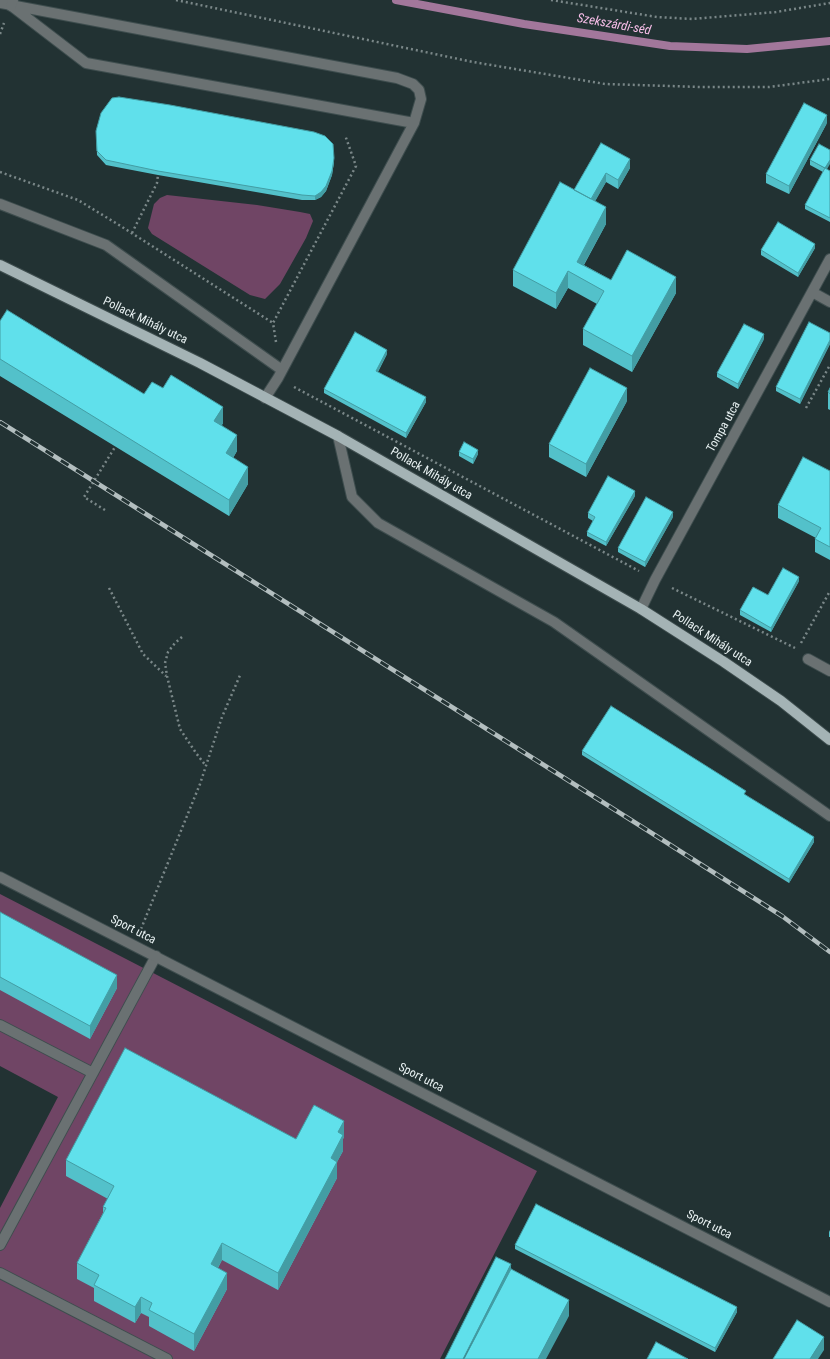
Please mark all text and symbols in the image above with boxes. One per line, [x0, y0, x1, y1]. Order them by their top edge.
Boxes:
water label: Szekszárdi-séd [576, 11, 652, 39]
street label: Pollack Mihály utca [100, 294, 190, 348]
street label: Tompa utca [704, 399, 744, 455]
street label: Pollack Mihály utca [388, 445, 474, 503]
street label: Pollack Mihály utca [669, 608, 755, 670]
street label: Sport utca [108, 912, 158, 948]
street label: Sport utca [396, 1060, 446, 1096]
street label: Sport utca [684, 1207, 734, 1243]

